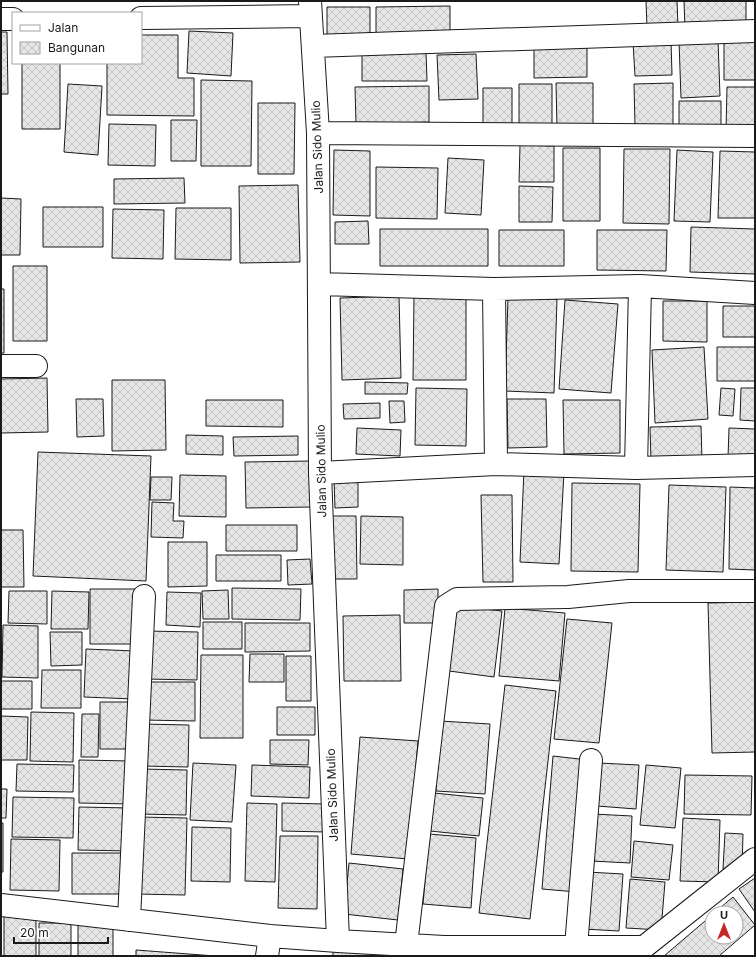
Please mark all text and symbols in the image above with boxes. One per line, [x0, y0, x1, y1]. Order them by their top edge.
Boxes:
legend [12, 12, 142, 64]
text: Jalan [48, 20, 78, 35]
text: Bangunan [48, 40, 105, 55]
street label: Jalan Sido Mulio [308, 100, 326, 194]
street label: Jalan Sido Mulio [313, 424, 329, 518]
street label: Jalan Sido Mulio [323, 748, 341, 842]
north arrow [704, 905, 744, 945]
text: U [720, 908, 728, 922]
scale bar [14, 919, 108, 945]
text: 20 m [20, 925, 49, 940]

